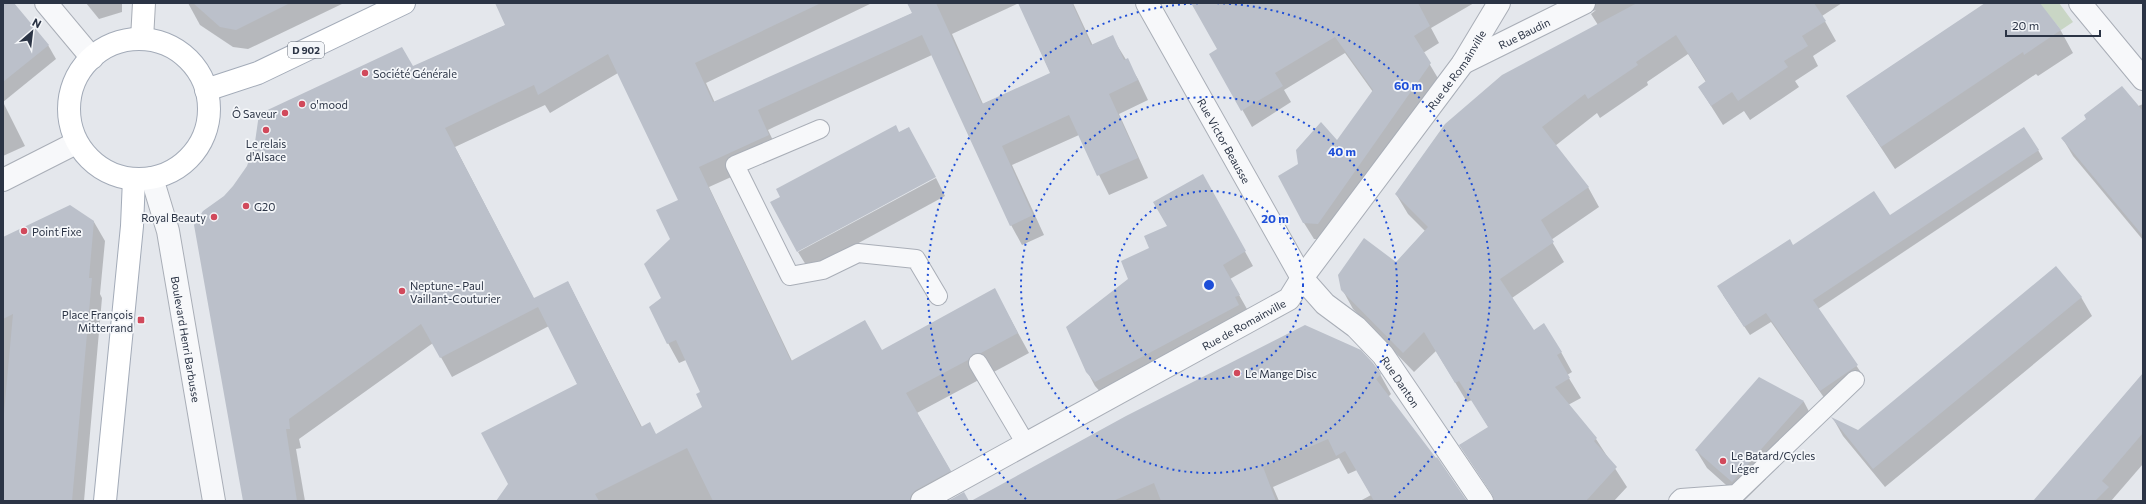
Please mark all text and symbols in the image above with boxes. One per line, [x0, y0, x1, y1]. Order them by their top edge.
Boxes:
north arrow [12, 12, 52, 52]
scale bar [2006, 12, 2100, 38]
text: N [30, 15, 44, 30]
street label: Rue Baudin [1496, 15, 1552, 51]
text: 20 m [2012, 18, 2039, 32]
street label: Rue de Romainville [1424, 27, 1488, 112]
road number: D 902 [288, 42, 324, 58]
place label: Société Générale [373, 67, 457, 80]
marker: Société Générale [360, 68, 370, 78]
text: 60 m [1394, 78, 1422, 92]
street label: Rue Victor Beausse [1195, 96, 1254, 186]
place label: o'mood [310, 98, 348, 111]
marker: o'mood [297, 99, 307, 109]
place label: Ô Saveur [232, 106, 278, 120]
marker: Ô Saveur [280, 108, 290, 118]
marker: Le relais d'Alsace [261, 125, 271, 135]
place label: Le relais d'Alsace [246, 137, 286, 163]
text: 40 m [1328, 144, 1356, 158]
place label: G20 [254, 200, 275, 213]
marker: G20 [241, 201, 251, 211]
place label: Royal Beauty [141, 211, 206, 224]
text: 20 m [1261, 211, 1289, 225]
marker: Royal Beauty [209, 212, 219, 222]
place label: Point Fixe [32, 225, 82, 238]
marker: Point Fixe [19, 226, 29, 236]
street label: Boulevard Henri Barbusse [169, 275, 204, 403]
centre of rings [1202, 278, 1216, 292]
place label: Neptune - Paul Vaillant-Couturier [410, 279, 501, 305]
marker: Neptune - Paul Vaillant-Couturier [397, 286, 407, 296]
street label: Rue de Romainville [1199, 296, 1288, 352]
place label: Place François Mitterrand [62, 308, 133, 334]
marker: Place François Mitterrand [136, 315, 146, 325]
street label: Rue Danton [1379, 354, 1423, 410]
place label: Le Mange Disc [1245, 367, 1317, 380]
marker: Le Mange Disc [1232, 368, 1242, 378]
place label: Le Batard/Cycles Léger [1731, 449, 1815, 475]
marker: Le Batard/Cycles Léger [1718, 456, 1728, 466]

